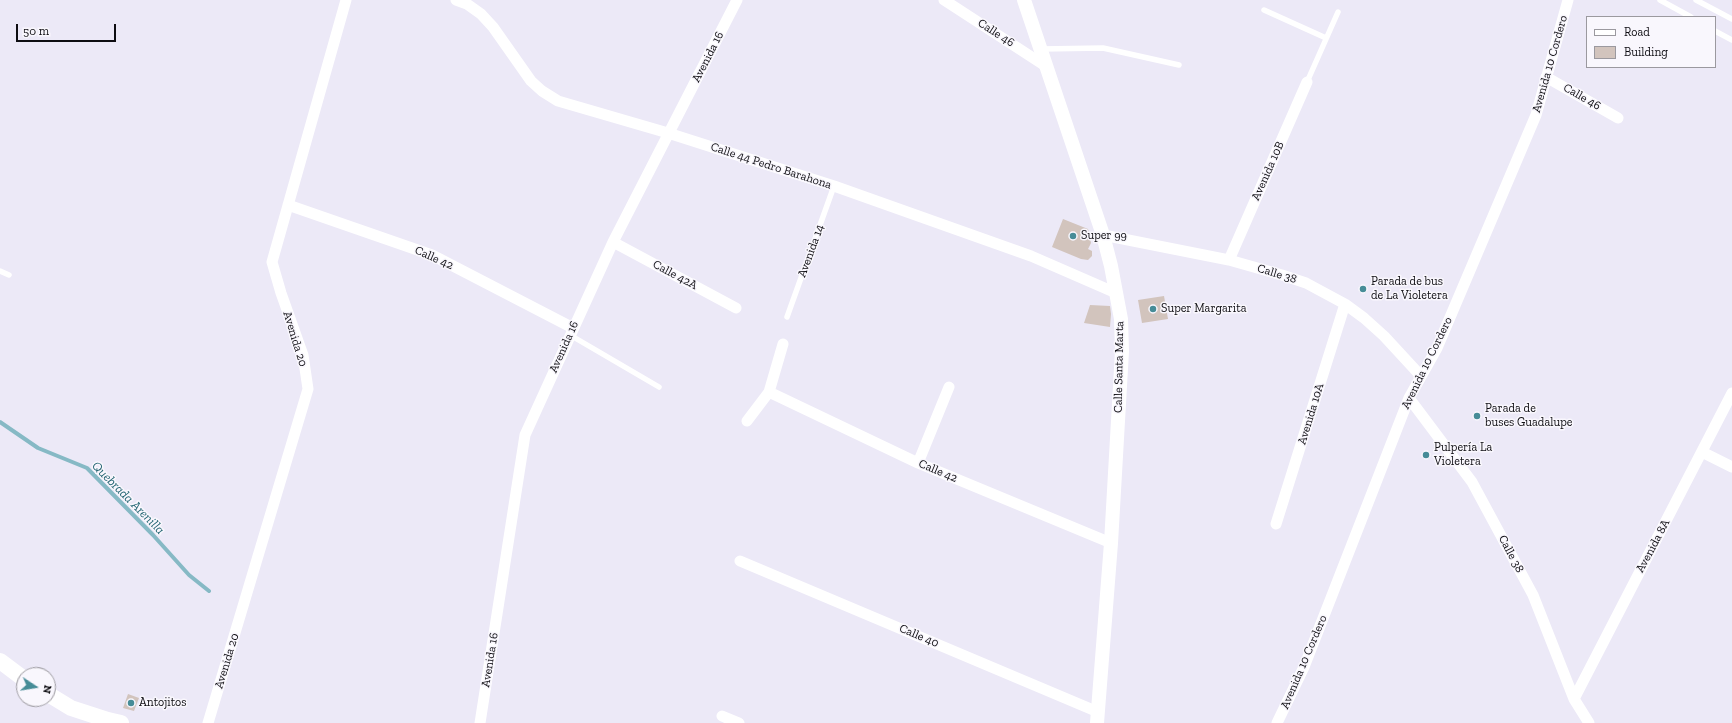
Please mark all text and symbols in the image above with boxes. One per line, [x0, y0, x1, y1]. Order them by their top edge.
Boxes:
street label: Avenida 10 Cordero [1529, 14, 1571, 114]
scale bar [18, 16, 118, 42]
street label: Calle 46 [975, 16, 1017, 50]
legend [1586, 16, 1716, 68]
text: 50 m [23, 24, 49, 38]
text: Road [1624, 25, 1650, 39]
street label: Avenida 16 [689, 29, 727, 85]
text: Building [1624, 45, 1668, 59]
street label: Calle 46 [1561, 80, 1603, 114]
street label: Avenida 10B [1249, 139, 1287, 203]
street label: Calle 44 Pedro Barahona [709, 140, 833, 192]
street label: Avenida 14 [795, 223, 827, 279]
place label: Super 99 [1081, 229, 1127, 243]
marker: Super 99 [1068, 231, 1078, 241]
street label: Calle 42 [412, 243, 456, 273]
street label: Calle 42A [650, 257, 700, 293]
street label: Calle 38 [1255, 261, 1299, 287]
place label: Parada de bus de La Violetera [1371, 275, 1448, 303]
marker: Parada de bus de La Violetera [1358, 284, 1368, 294]
place label: Super Margarita [1161, 302, 1246, 316]
marker: Super Margarita [1148, 304, 1158, 314]
street label: Avenida 20 [280, 310, 310, 368]
street label: Avenida 10 Cordero [1398, 315, 1456, 411]
street label: Avenida 16 [546, 319, 582, 375]
street label: Calle Santa Marta [1111, 321, 1127, 413]
street label: Avenida 10A [1295, 382, 1327, 446]
place label: Parada de buses Guadalupe [1485, 402, 1572, 430]
marker: Parada de buses Guadalupe [1472, 411, 1482, 421]
place label: Pulpería La Violetera [1434, 441, 1492, 469]
marker: Pulpería La Violetera [1421, 450, 1431, 460]
street label: Calle 42 [916, 456, 960, 486]
water label: Quebrada Arenilla [88, 458, 168, 538]
street label: Avenida 8A [1633, 517, 1673, 575]
street label: Calle 38 [1495, 533, 1527, 575]
street label: Avenida 10 Cordero [1278, 613, 1330, 711]
street label: Calle 40 [897, 621, 941, 651]
street label: Avenida 20 [212, 632, 242, 690]
street label: Avenida 16 [479, 632, 501, 688]
north arrow [16, 667, 56, 707]
text: N [40, 684, 54, 695]
place label: Antojitos [139, 696, 187, 710]
marker: Antojitos [126, 698, 136, 708]

